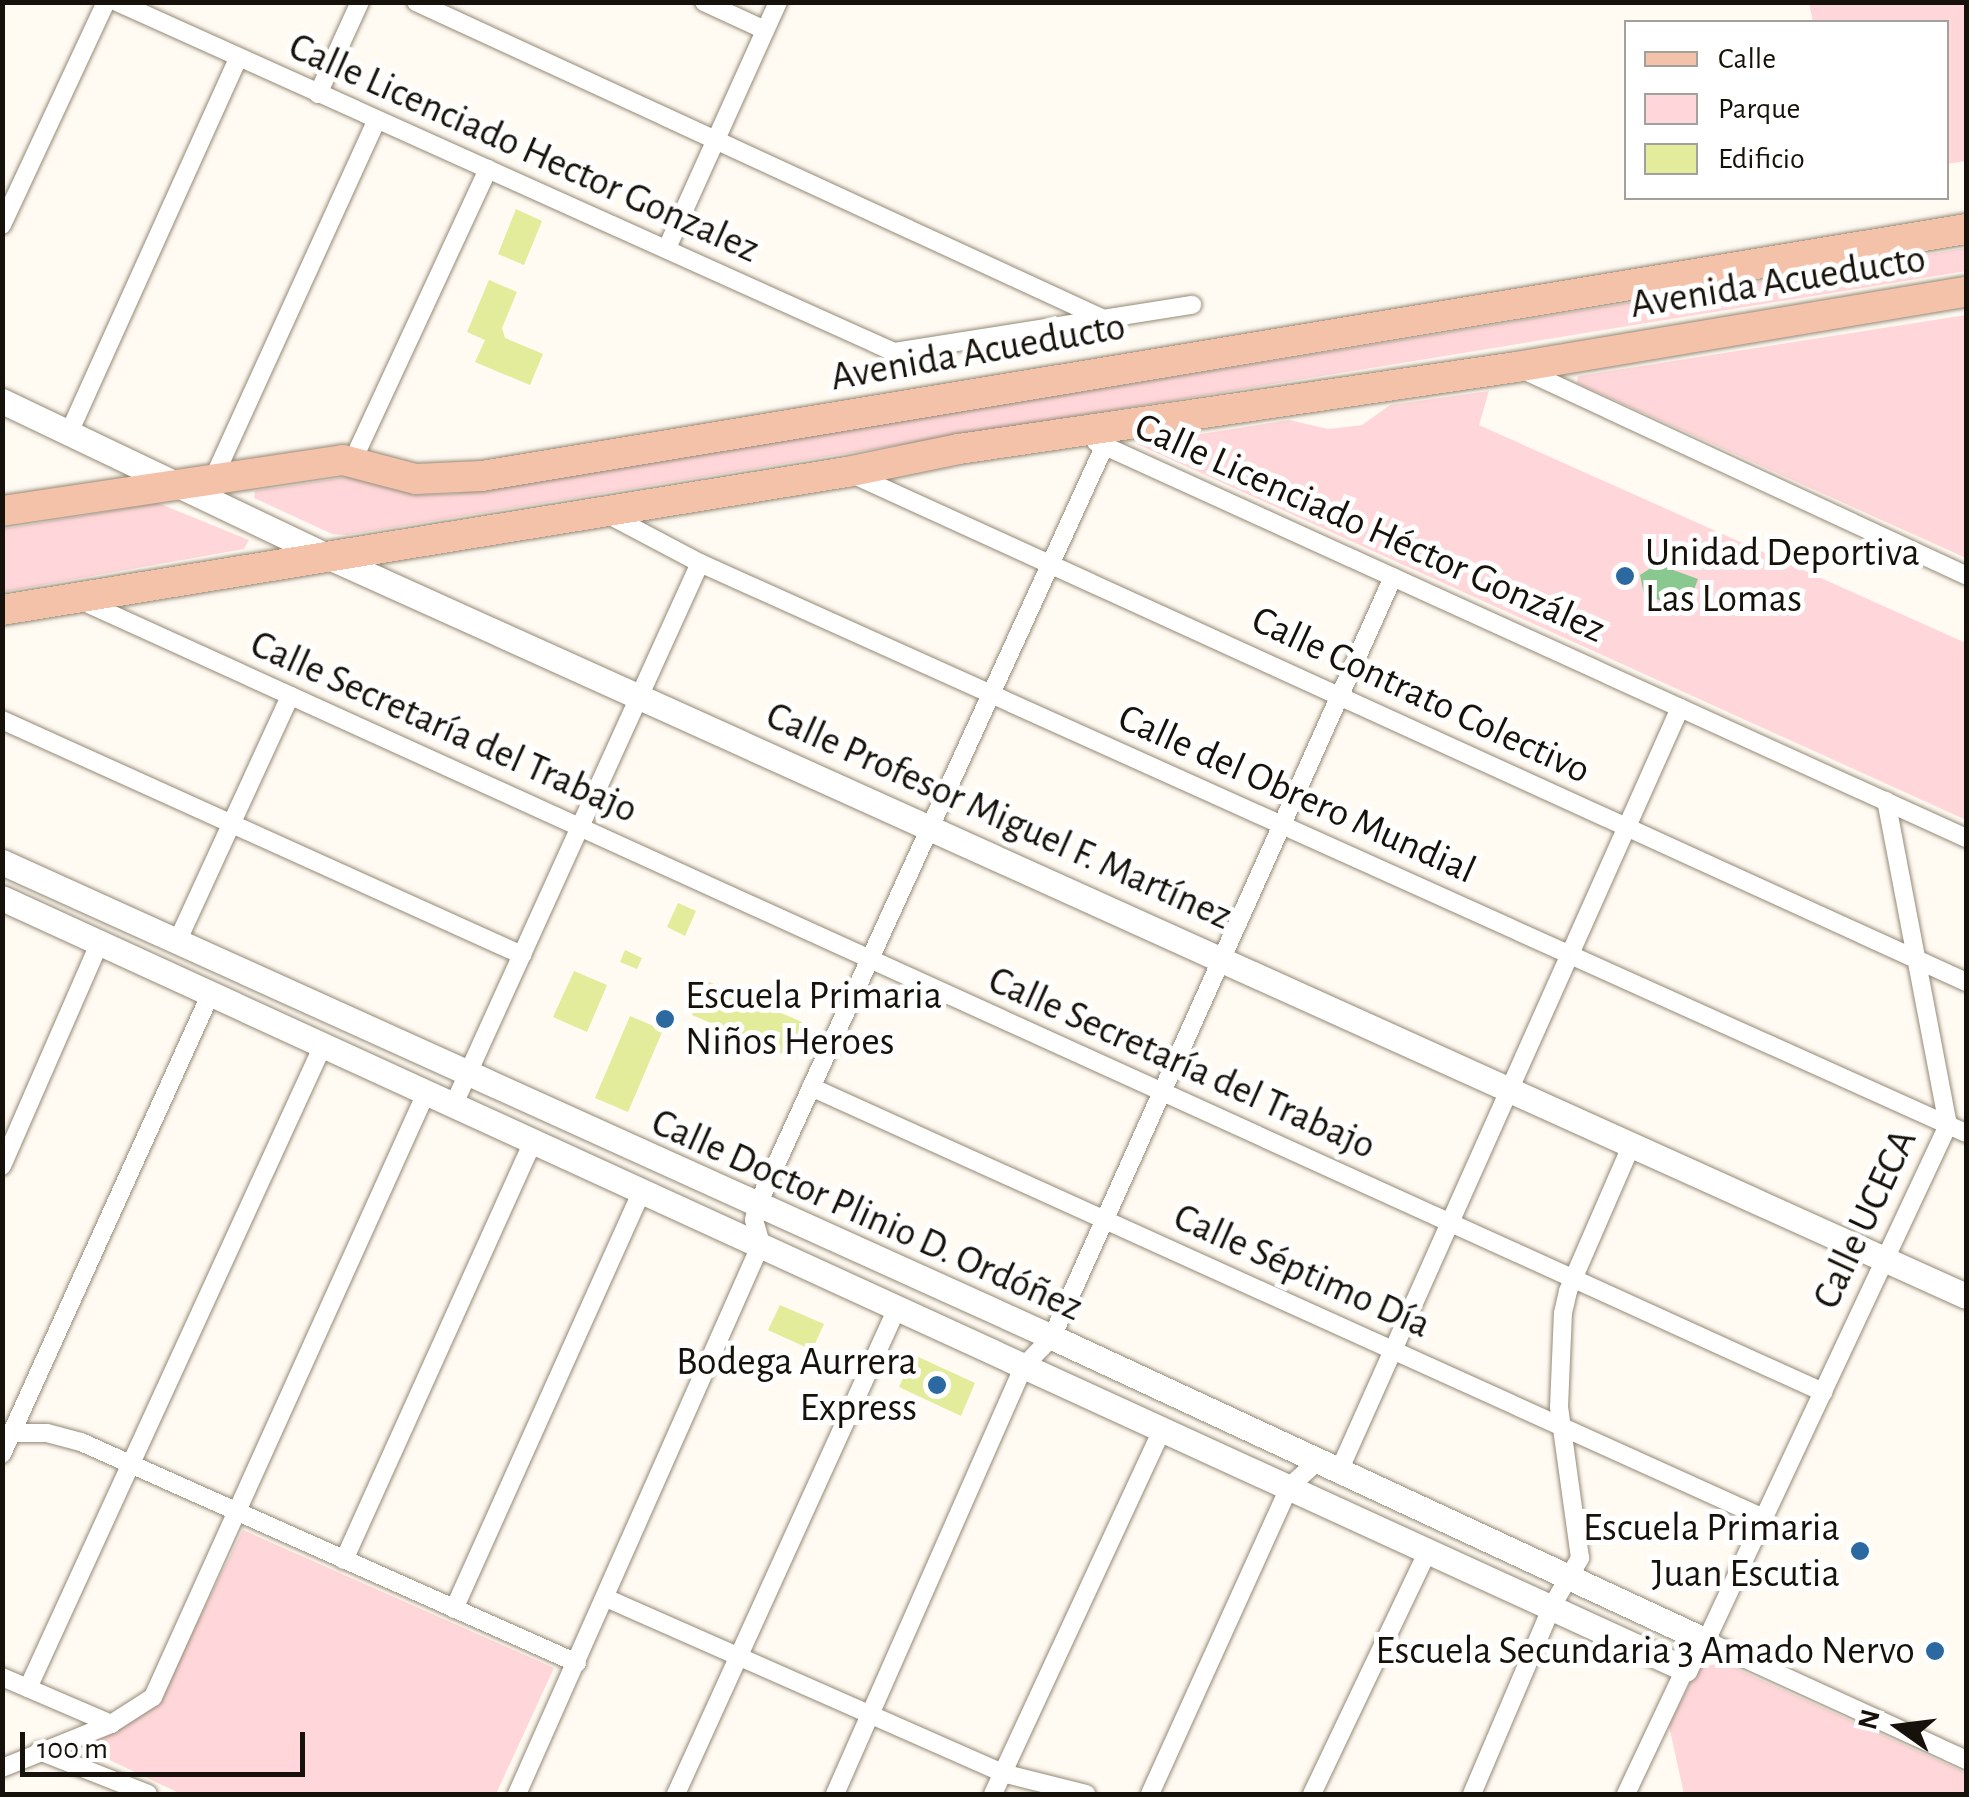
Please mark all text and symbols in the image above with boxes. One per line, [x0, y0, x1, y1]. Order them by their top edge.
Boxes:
legend [1624, 20, 1949, 200]
street label: Calle Licenciado Hector Gonzalez [281, 22, 767, 274]
text: Calle [1718, 44, 1776, 74]
text: Parque [1718, 94, 1800, 124]
text: Edificio [1718, 144, 1805, 174]
street label: Avenida Acueducto [1627, 235, 1929, 329]
street label: Avenida Acueducto [827, 302, 1129, 402]
street label: Calle Licenciado Héctor González [1127, 402, 1613, 654]
place label: Unidad Deportiva Las Lomas [1645, 529, 1920, 623]
marker: Unidad Deportiva Las Lomas [1614, 565, 1636, 587]
street label: Calle Contrato Colectivo [1244, 596, 1598, 794]
street label: Calle Secretaría del Trabajo [243, 620, 645, 834]
street label: Calle Profesor Miguel F. Martínez [759, 691, 1239, 941]
street label: Calle del Obrero Mundial [1111, 694, 1483, 894]
street label: Calle Secretaría del Trabajo [981, 956, 1383, 1170]
place label: Escuela Primaria Niños Heroes [685, 972, 942, 1066]
marker: Escuela Primaria Niños Heroes [654, 1008, 676, 1030]
street label: Calle Doctor Plinio D. Ordóñez [644, 1098, 1090, 1332]
street label: Calle UCECA [1803, 1122, 1927, 1316]
street label: Calle Séptimo Día [1166, 1193, 1438, 1349]
place label: Bodega Aurrera Express [676, 1338, 917, 1432]
marker: Bodega Aurrera Express [926, 1374, 948, 1396]
place label: Escuela Primaria Juan Escutia [1583, 1504, 1840, 1598]
marker: Escuela Primaria Juan Escutia [1849, 1540, 1871, 1562]
place label: Escuela Secundaria 3 Amado Nervo [1375, 1627, 1915, 1675]
marker: Escuela Secundaria 3 Amado Nervo [1924, 1640, 1946, 1662]
north arrow [1849, 1677, 1949, 1777]
text: N [1854, 1707, 1886, 1733]
scale bar [25, 1712, 310, 1774]
text: 100 m [37, 1734, 108, 1764]

